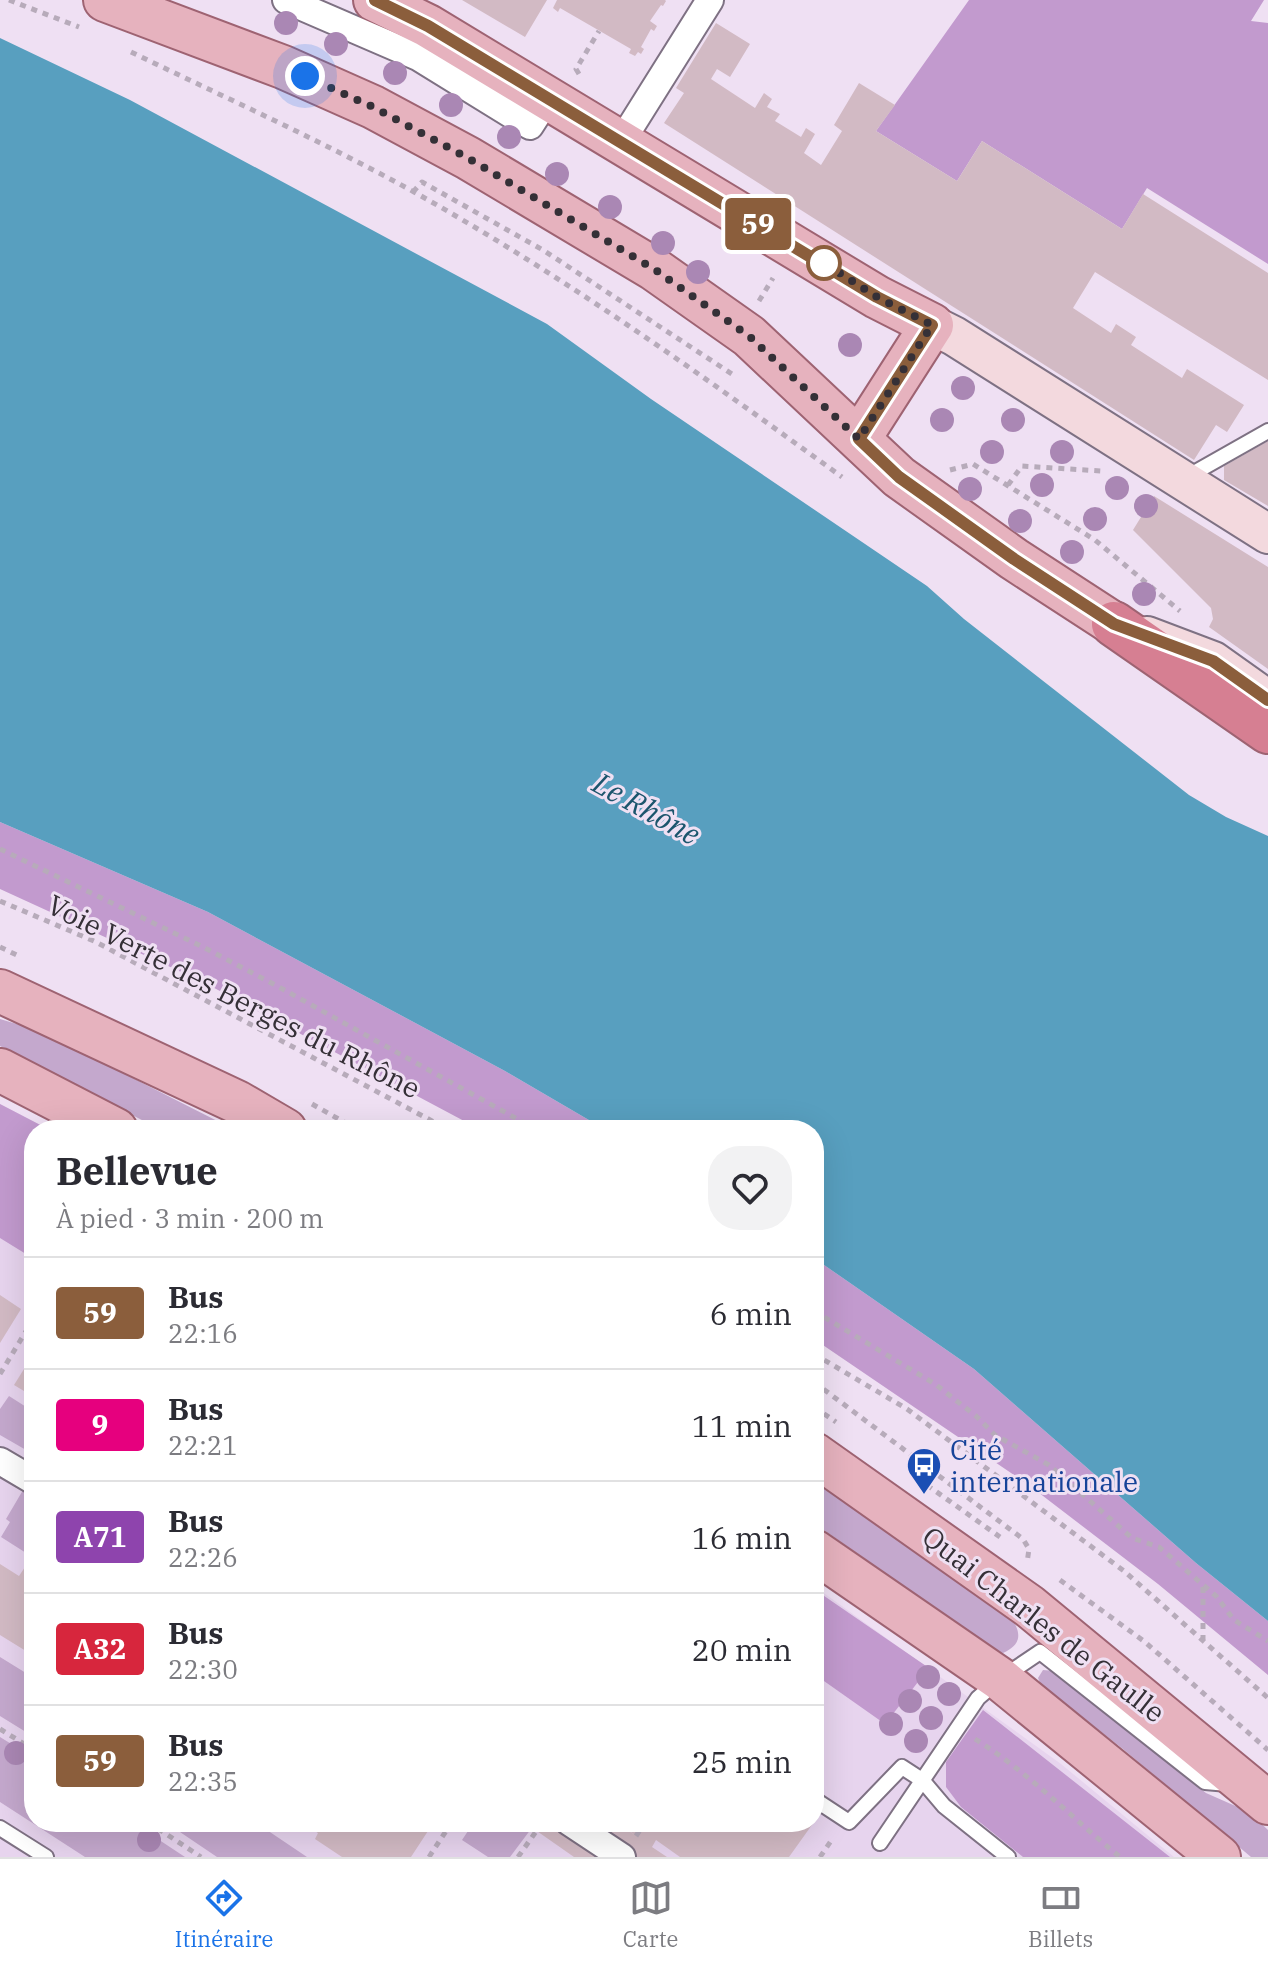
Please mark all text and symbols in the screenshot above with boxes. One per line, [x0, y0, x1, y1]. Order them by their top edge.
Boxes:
your location [285, 56, 325, 96]
line badge: 59 [722, 198, 794, 250]
text: 59 [741, 205, 775, 242]
unlabelled marker [807, 246, 841, 280]
water label: Le Rhône [586, 762, 707, 853]
street label: Voie Verte des Berges du Rhône [41, 886, 427, 1106]
text: Bellevue [56, 1146, 218, 1195]
button: heart [708, 1146, 792, 1230]
text: À pied · 3 min · 200 m [56, 1201, 324, 1235]
text: Bus [168, 1277, 223, 1316]
text: 59 [83, 1294, 117, 1331]
text: 6 min [710, 1294, 792, 1333]
text: 22:16 [168, 1316, 238, 1350]
text: Bus [168, 1389, 223, 1428]
text: 9 [92, 1406, 108, 1443]
text: 11 min [692, 1406, 792, 1445]
text: 22:21 [168, 1428, 238, 1462]
place label: Cité internationale [950, 1431, 1138, 1500]
bus stop icon: Cité internationale [905, 1446, 943, 1496]
text: Bus [168, 1501, 223, 1540]
text: A71 [73, 1518, 127, 1555]
text: 16 min [692, 1518, 792, 1557]
street label: Quai Charles de Gaulle [915, 1518, 1173, 1730]
text: 22:26 [168, 1540, 238, 1574]
text: Bus [168, 1613, 223, 1652]
text: A32 [73, 1630, 127, 1667]
text: 20 min [692, 1630, 792, 1669]
text: 22:30 [168, 1652, 238, 1686]
text: Bus [168, 1725, 223, 1764]
text: 59 [83, 1742, 117, 1779]
text: 25 min [692, 1742, 792, 1781]
text: 22:35 [168, 1764, 238, 1798]
tab: Itinéraire [175, 1876, 273, 1953]
tab: Carte [623, 1876, 678, 1953]
tab: Billets [1028, 1876, 1093, 1953]

